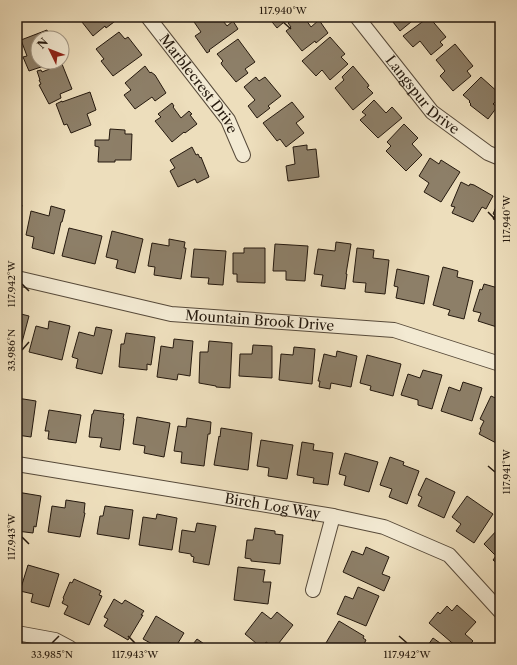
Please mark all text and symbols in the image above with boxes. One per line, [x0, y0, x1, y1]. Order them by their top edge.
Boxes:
text: 117.940°W [259, 4, 308, 17]
north arrow [30, 30, 70, 70]
street label: Marblecrest Drive [156, 30, 242, 136]
text: N [34, 35, 51, 51]
street label: Langspur Drive [382, 52, 463, 138]
text: 117.940°W [500, 194, 513, 243]
text: 117.942°W [5, 260, 18, 307]
street label: Mountain Brook Drive [184, 306, 335, 335]
text: 33.986°N [5, 329, 18, 371]
text: 117.941°W [500, 448, 513, 495]
street label: Birch Log Way [223, 489, 322, 523]
text: 117.943°W [5, 513, 18, 560]
text: 33.985°N [31, 648, 73, 661]
text: 117.943°W [112, 648, 159, 661]
text: 117.942°W [384, 648, 431, 661]

